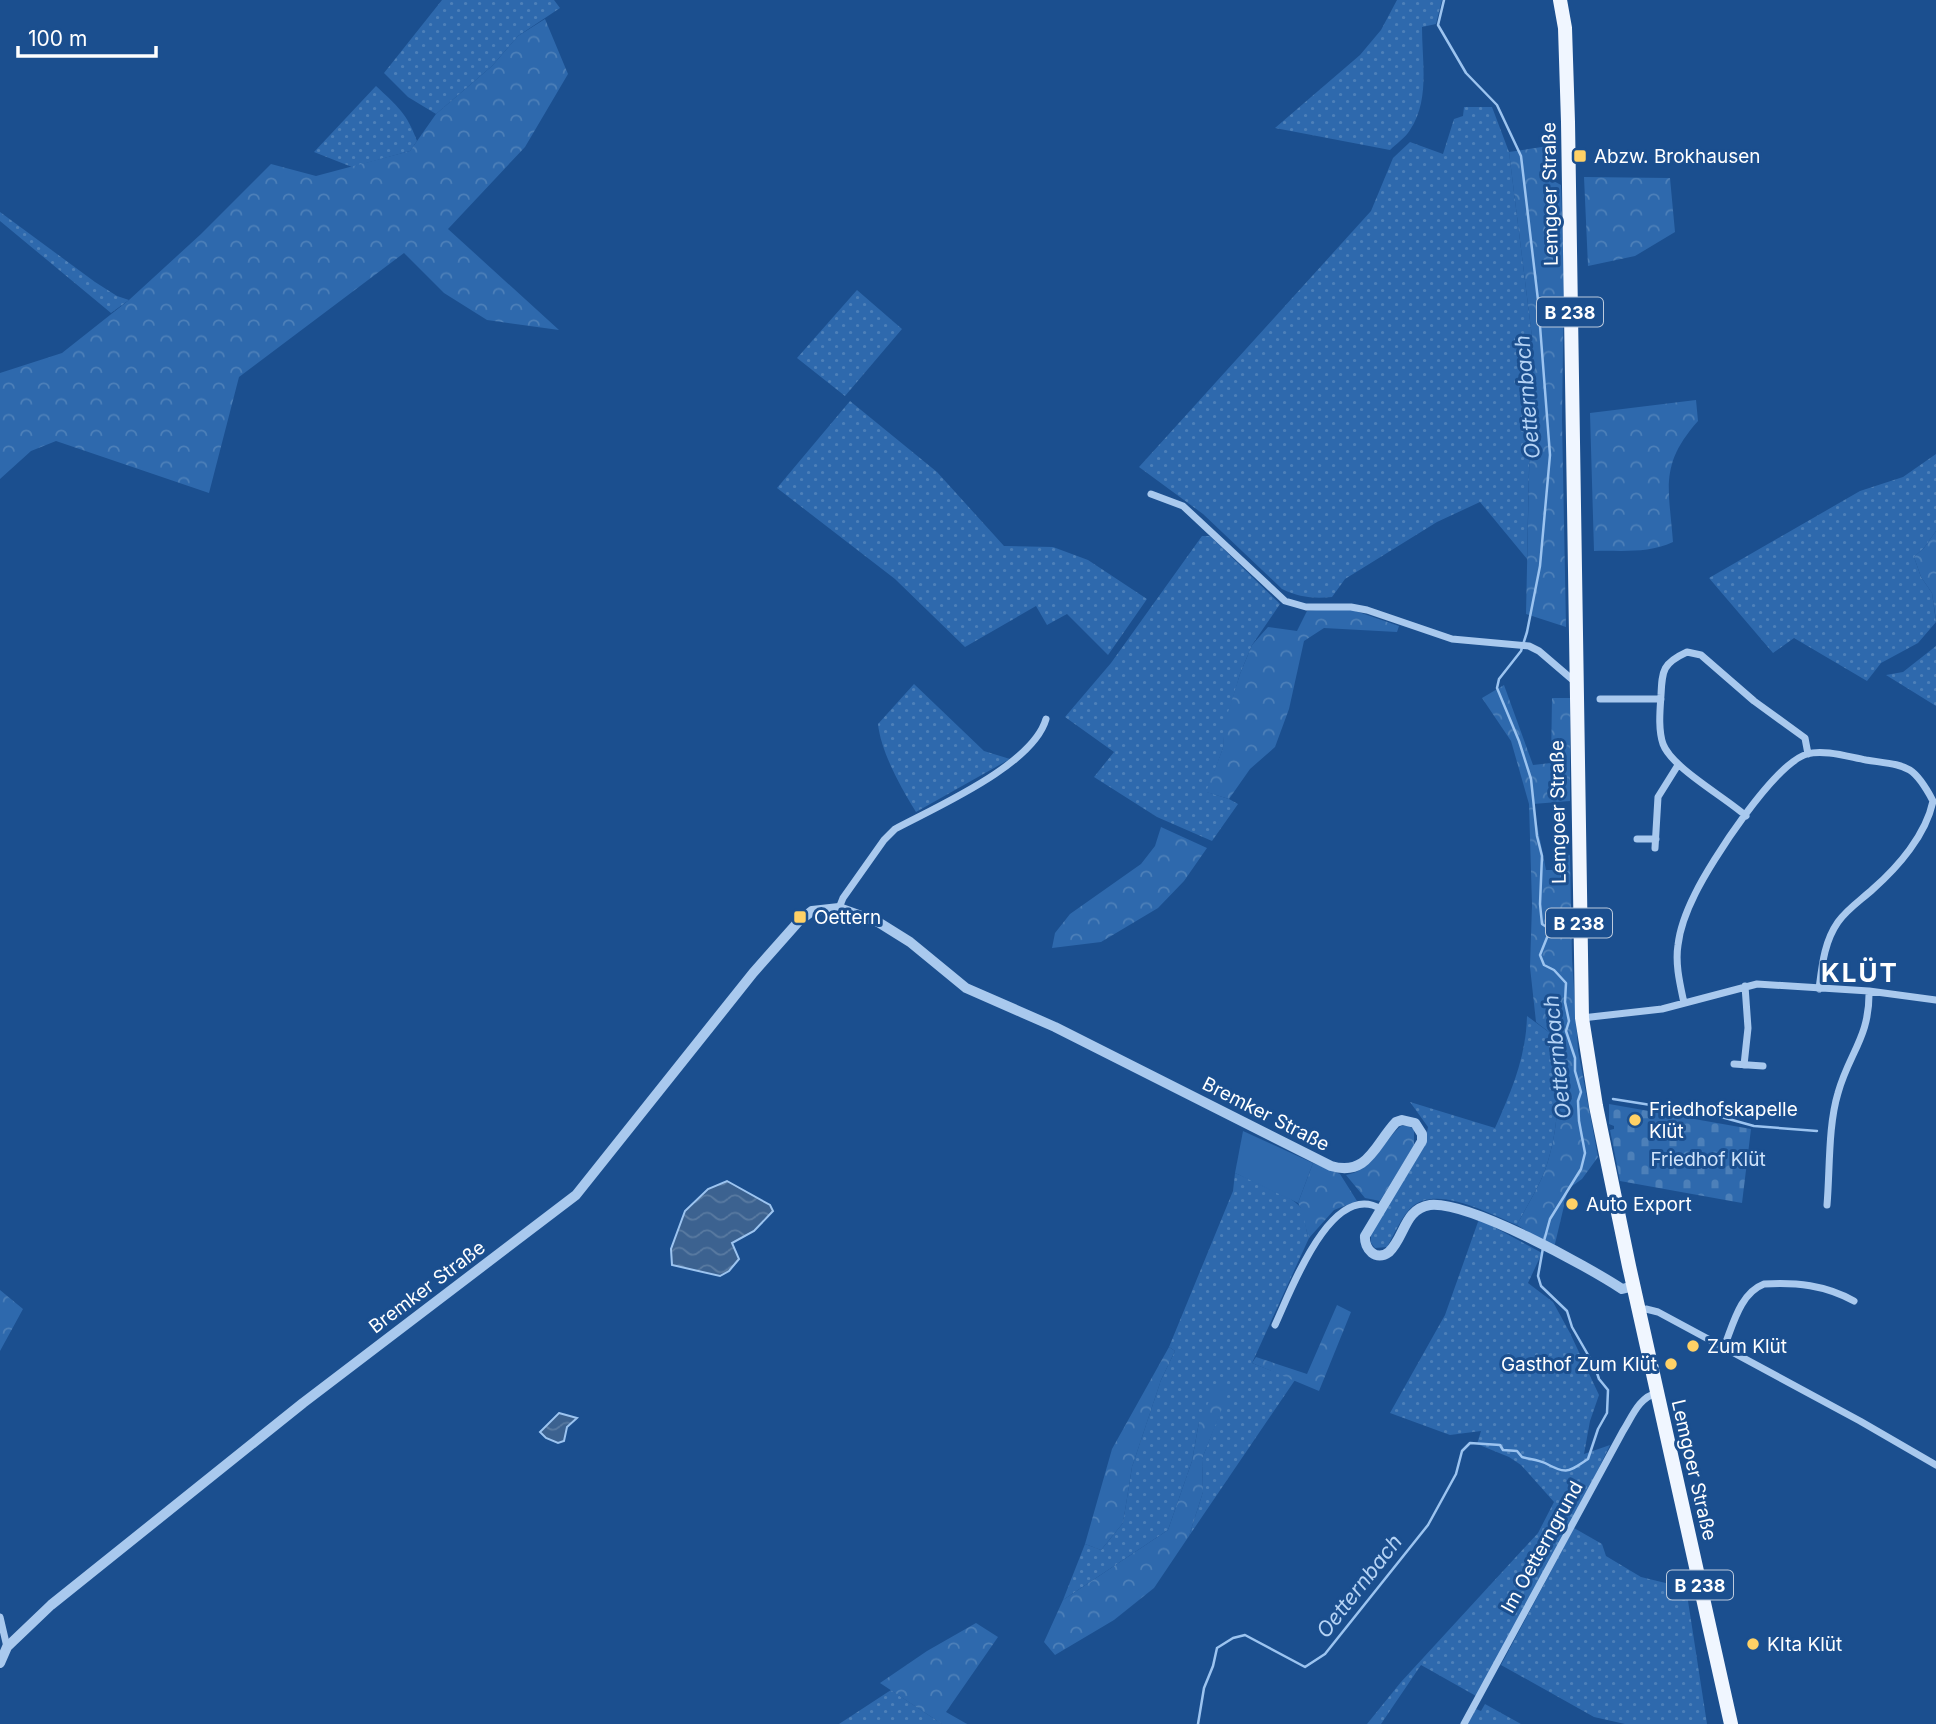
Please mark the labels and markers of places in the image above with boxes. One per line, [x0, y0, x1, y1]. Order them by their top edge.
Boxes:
place label: Abzw. Brokhausen [1594, 145, 1760, 168]
marker: Abzw. Brokhausen [1572, 148, 1588, 164]
place label: Oettern [814, 906, 881, 929]
marker: Oettern [792, 909, 808, 925]
place label: Friedhofskapelle Klüt [1649, 1098, 1798, 1143]
marker: Friedhofskapelle Klüt [1627, 1112, 1643, 1128]
place label: Auto Export [1586, 1193, 1692, 1216]
marker: Auto Export [1564, 1196, 1580, 1212]
place label: Zum Klüt [1707, 1335, 1787, 1358]
marker: Zum Klüt [1685, 1338, 1701, 1354]
place label: Gasthof Zum Klüt [1501, 1353, 1657, 1376]
marker: Gasthof Zum Klüt [1663, 1356, 1679, 1372]
place label: KIta Klüt [1767, 1633, 1842, 1656]
marker: KIta Klüt [1745, 1636, 1761, 1652]

